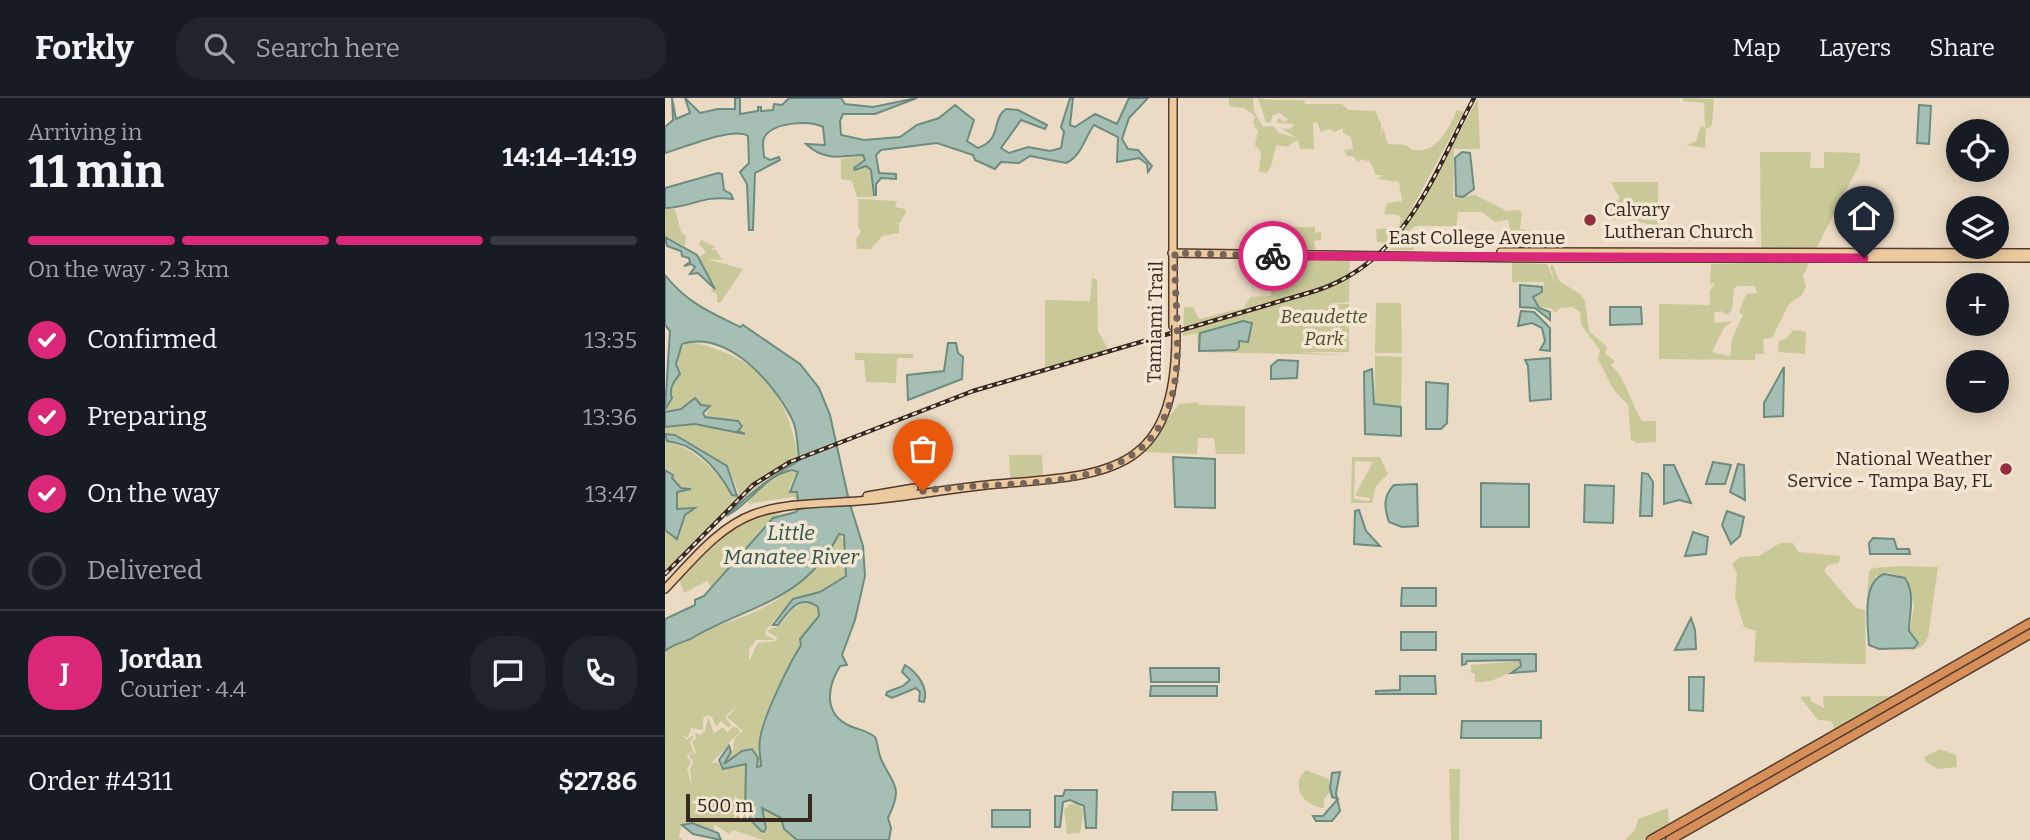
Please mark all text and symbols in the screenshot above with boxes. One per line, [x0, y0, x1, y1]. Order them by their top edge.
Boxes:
search box [176, 17, 666, 80]
text: Forkly [35, 28, 134, 68]
icon: search [200, 29, 238, 67]
text: Search here [256, 33, 400, 64]
text: Map [1733, 34, 1781, 62]
text: Layers [1819, 34, 1891, 62]
text: Share [1929, 34, 1995, 62]
text: Arriving in [28, 118, 142, 146]
map controls [1946, 119, 2009, 413]
button: locate [1946, 119, 2009, 182]
text: 14:14–14:19 [502, 142, 637, 173]
text: 11 min [28, 144, 164, 199]
pin [1834, 186, 1894, 258]
button: layers [1946, 196, 2009, 259]
icon: home [1845, 197, 1883, 235]
place label: Calvary Lutheran Church [1604, 198, 1754, 243]
marker: Calvary Lutheran Church [1582, 212, 1598, 228]
courier [1238, 221, 1308, 291]
street label: East College Avenue [1389, 226, 1565, 249]
icon: bike [1254, 237, 1292, 275]
text: On the way · 2.3 km [28, 255, 229, 283]
street label: Tamiami Trail [1142, 261, 1168, 383]
button: + [1946, 273, 2009, 336]
park label: Beaudette Park [1280, 305, 1368, 350]
icon: check [28, 321, 66, 359]
text: Confirmed [87, 324, 217, 355]
text: 13:35 [584, 326, 637, 354]
button: − [1946, 350, 2009, 413]
icon: check [28, 398, 66, 436]
text: Preparing [87, 401, 207, 432]
text: 13:36 [583, 403, 637, 431]
pin [893, 419, 953, 491]
icon: bag [904, 430, 942, 468]
place label: National Weather Service - Tampa Bay, FL [1787, 447, 1993, 492]
marker: National Weather Service - Tampa Bay, FL [1998, 461, 2014, 477]
icon: check [28, 475, 66, 513]
text: On the way [87, 478, 220, 509]
text: 13:47 [585, 480, 637, 508]
water label: Little Manatee River [723, 520, 860, 570]
text: Delivered [87, 555, 202, 586]
button: chat [471, 636, 545, 710]
button: phone [563, 636, 637, 710]
text: Jordan [120, 644, 202, 675]
text: J [61, 658, 69, 689]
text: Courier · 4.4 [120, 675, 246, 703]
text: Order #4311 [28, 766, 173, 797]
text: $27.86 [558, 766, 637, 797]
scale bar [686, 791, 812, 823]
text: 500 m [697, 794, 753, 817]

